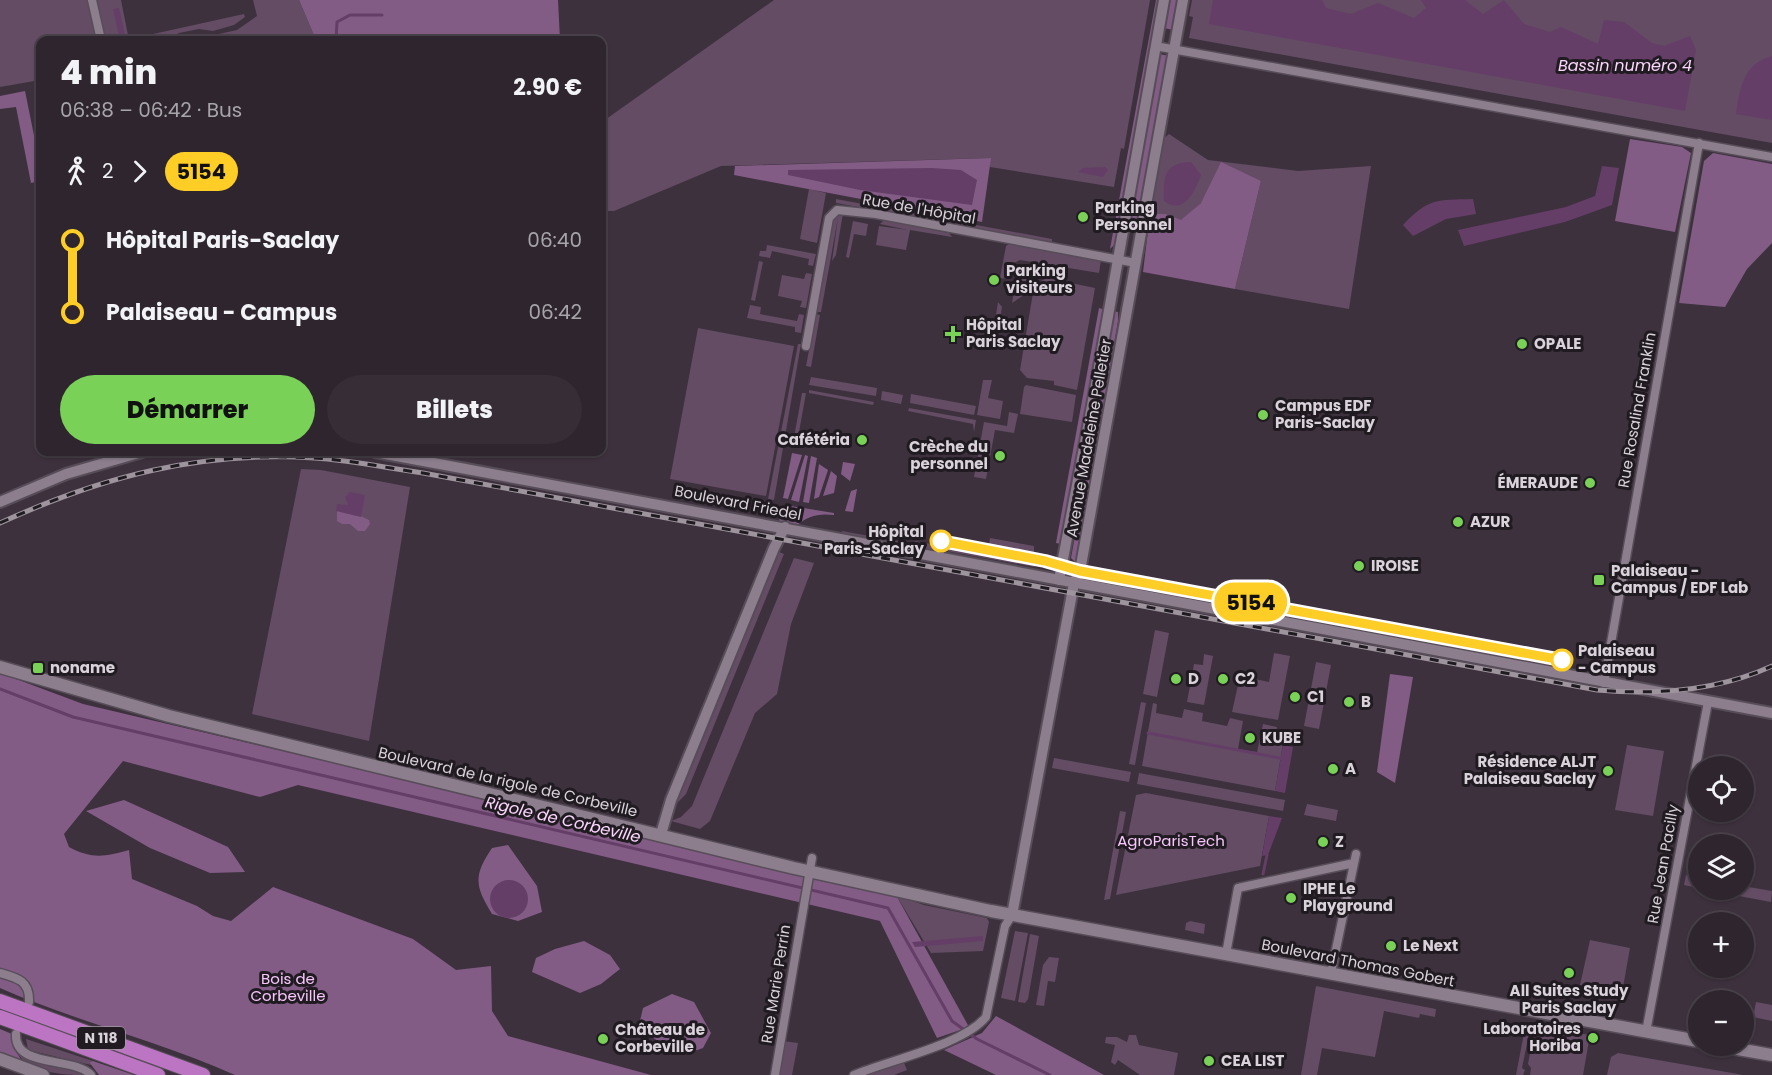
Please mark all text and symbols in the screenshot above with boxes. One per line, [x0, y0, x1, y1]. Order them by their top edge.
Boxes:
text: 4 min [60, 49, 157, 96]
water label: Bassin numéro 4 [1558, 54, 1692, 77]
text: 2.90 € [513, 72, 582, 103]
text: 06:38 – 06:42 · Bus [60, 96, 242, 124]
icon: walk [60, 155, 93, 188]
icon: forward [123, 155, 156, 188]
text: 2 [102, 157, 114, 185]
text: 5154 [177, 157, 226, 186]
street label: Rue de l'Hôpital [861, 188, 977, 229]
place label: Parking Personnel [1095, 197, 1172, 235]
marker: Parking Personnel [1076, 210, 1090, 224]
text: Hôpital Paris-Saclay [106, 225, 339, 256]
text: 06:40 [527, 226, 582, 254]
place label: Parking visiteurs [1006, 260, 1073, 298]
marker: Parking visiteurs [987, 273, 1001, 287]
text: Palaiseau - Campus [106, 297, 337, 328]
text: 06:42 [528, 298, 582, 326]
place label: Hôpital Paris Saclay [966, 314, 1061, 352]
marker: Hôpital Paris Saclay [944, 325, 962, 343]
street label: Rue Rosalind Franklin [1612, 331, 1661, 489]
place label: OPALE [1534, 333, 1581, 354]
street label: Avenue Madeleine Pelletier [1061, 337, 1116, 539]
marker: OPALE [1515, 337, 1529, 351]
button: Démarrer [60, 375, 315, 444]
button: Billets [327, 375, 582, 444]
place label: Campus EDF Paris-Saclay [1275, 395, 1376, 433]
marker: Campus EDF Paris-Saclay [1256, 408, 1270, 422]
place label: Cafétéria [777, 429, 850, 450]
marker: Cafétéria [855, 433, 869, 447]
place label: Crèche du personnel [909, 436, 988, 474]
marker: Crèche du personnel [993, 449, 1007, 463]
place label: ÉMERAUDE [1498, 472, 1578, 493]
marker: ÉMERAUDE [1583, 476, 1597, 490]
street label: Boulevard Friedel [673, 480, 803, 525]
place label: AZUR [1470, 511, 1511, 532]
marker: AZUR [1451, 515, 1465, 529]
place label: Hôpital Paris-Saclay [824, 521, 925, 559]
marker: Hôpital Paris-Saclay [930, 530, 952, 552]
place label: IROISE [1371, 555, 1419, 576]
marker: IROISE [1352, 559, 1366, 573]
place label: Palaiseau - Campus / EDF Lab [1611, 560, 1748, 598]
marker: Palaiseau - Campus / EDF Lab [1592, 573, 1606, 587]
line badge: 5154 [1209, 582, 1293, 622]
text: 5154 [1226, 588, 1276, 617]
place label: Palaiseau - Campus [1578, 640, 1656, 678]
marker: Palaiseau - Campus [1551, 649, 1573, 671]
place label: noname [50, 657, 115, 678]
marker: noname [31, 661, 45, 675]
place label: D [1188, 668, 1199, 689]
place label: C2 [1235, 668, 1255, 689]
marker: D [1169, 672, 1183, 686]
marker: C2 [1216, 672, 1230, 686]
place label: C1 [1307, 686, 1324, 707]
marker: C1 [1288, 690, 1302, 704]
place label: B [1361, 691, 1371, 712]
marker: B [1342, 695, 1356, 709]
place label: KUBE [1262, 727, 1301, 748]
marker: KUBE [1243, 731, 1257, 745]
street label: Boulevard de la rigole de Corbeville [376, 741, 640, 822]
place label: Résidence ALJT Palaiseau Saclay [1464, 751, 1597, 789]
map controls [1688, 756, 1754, 1056]
button: locate [1688, 756, 1754, 822]
place label: A [1345, 758, 1356, 779]
marker: A [1326, 762, 1340, 776]
marker: Résidence ALJT Palaiseau Saclay [1601, 764, 1615, 778]
water label: Rigole de Corbeville [483, 790, 643, 849]
street label: Rue Jean Pacilly [1642, 802, 1683, 925]
park label: AgroParisTech [1117, 830, 1225, 851]
place label: Z [1335, 831, 1344, 852]
button: layers [1688, 834, 1754, 900]
marker: Z [1316, 835, 1330, 849]
place label: IPHE Le Playground [1303, 878, 1393, 916]
marker: IPHE Le Playground [1284, 891, 1298, 905]
button: + [1688, 912, 1754, 978]
street label: Rue Marie Perrin [756, 923, 795, 1045]
street label: Boulevard Thomas Gobert [1260, 933, 1456, 992]
place label: Le Next [1403, 935, 1458, 956]
marker: Le Next [1384, 939, 1398, 953]
marker: All Suites Study Paris Saclay [1562, 966, 1576, 980]
park label: Bois de Corbeville [250, 968, 326, 1006]
place label: All Suites Study Paris Saclay [1510, 980, 1629, 1018]
button: − [1688, 990, 1754, 1056]
place label: Laboratoires Horiba [1483, 1018, 1581, 1056]
place label: Château de Corbeville [615, 1019, 705, 1057]
road number: N 118 [77, 1027, 125, 1049]
marker: Laboratoires Horiba [1586, 1031, 1600, 1045]
marker: Château de Corbeville [596, 1032, 610, 1046]
place label: CEA LIST [1221, 1050, 1285, 1071]
marker: CEA LIST [1202, 1054, 1216, 1068]

